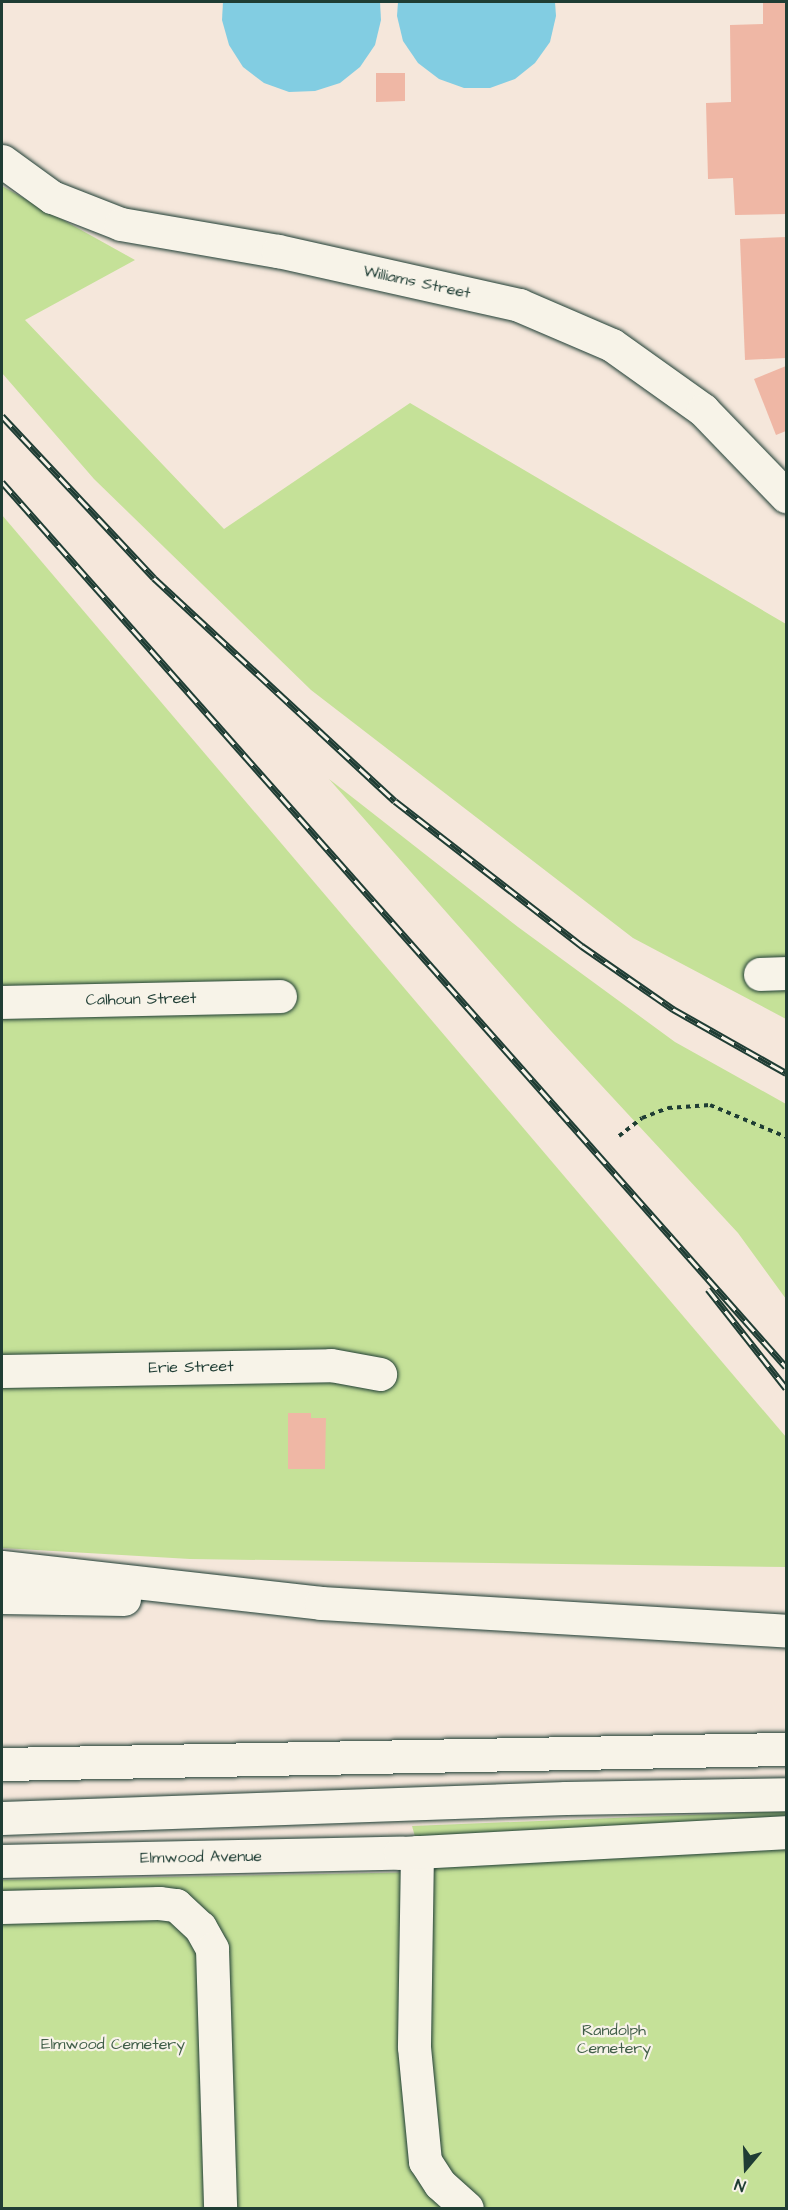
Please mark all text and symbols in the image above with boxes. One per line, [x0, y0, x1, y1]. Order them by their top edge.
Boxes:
street label: Williams Street [362, 261, 472, 303]
street label: Calhoun Street [85, 988, 197, 1010]
street label: Erie Street [148, 1357, 234, 1377]
street label: Elmwood Avenue [140, 1846, 262, 1868]
park label: Randolph Cemetery [577, 2020, 651, 2058]
park label: Elmwood Cemetery [41, 2034, 185, 2054]
north arrow [716, 2138, 776, 2198]
text: N [732, 2173, 748, 2197]

